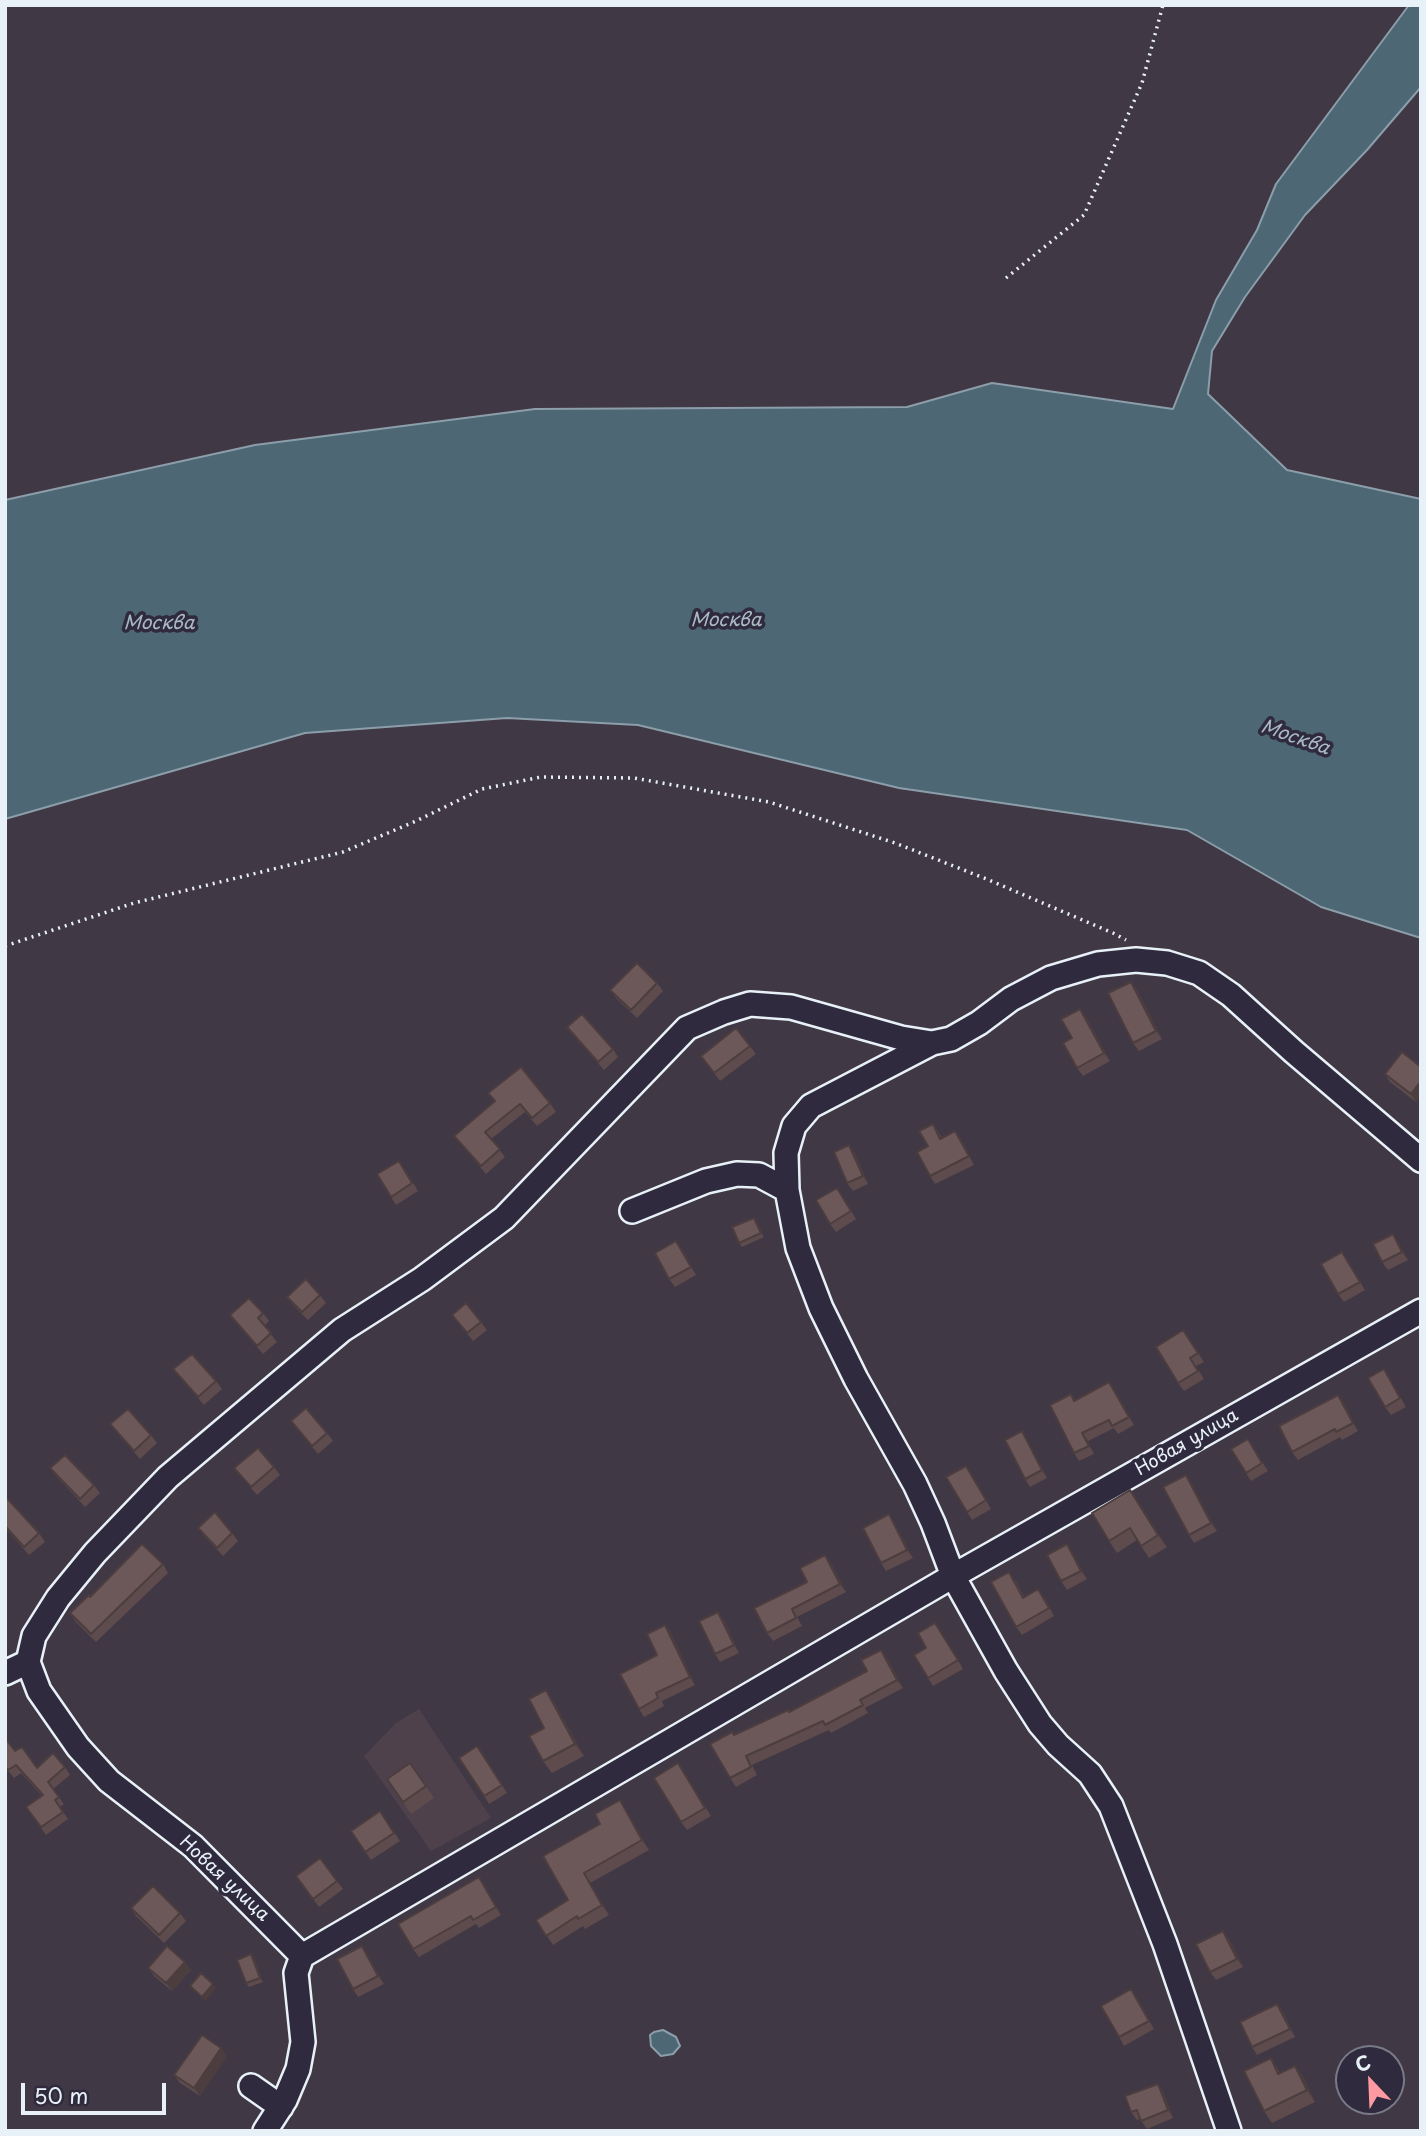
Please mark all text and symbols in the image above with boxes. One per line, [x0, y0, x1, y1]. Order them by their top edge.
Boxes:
water label: Москва [690, 610, 762, 632]
water label: Москва [123, 613, 195, 635]
water label: Москва [1258, 716, 1332, 760]
street label: Новая улица [1132, 1405, 1242, 1481]
street label: Новая улица [175, 1832, 273, 1926]
north arrow [1335, 2045, 1405, 2115]
text: С [1351, 2047, 1375, 2078]
scale bar [24, 2070, 170, 2114]
text: 50 m [34, 2079, 88, 2111]

